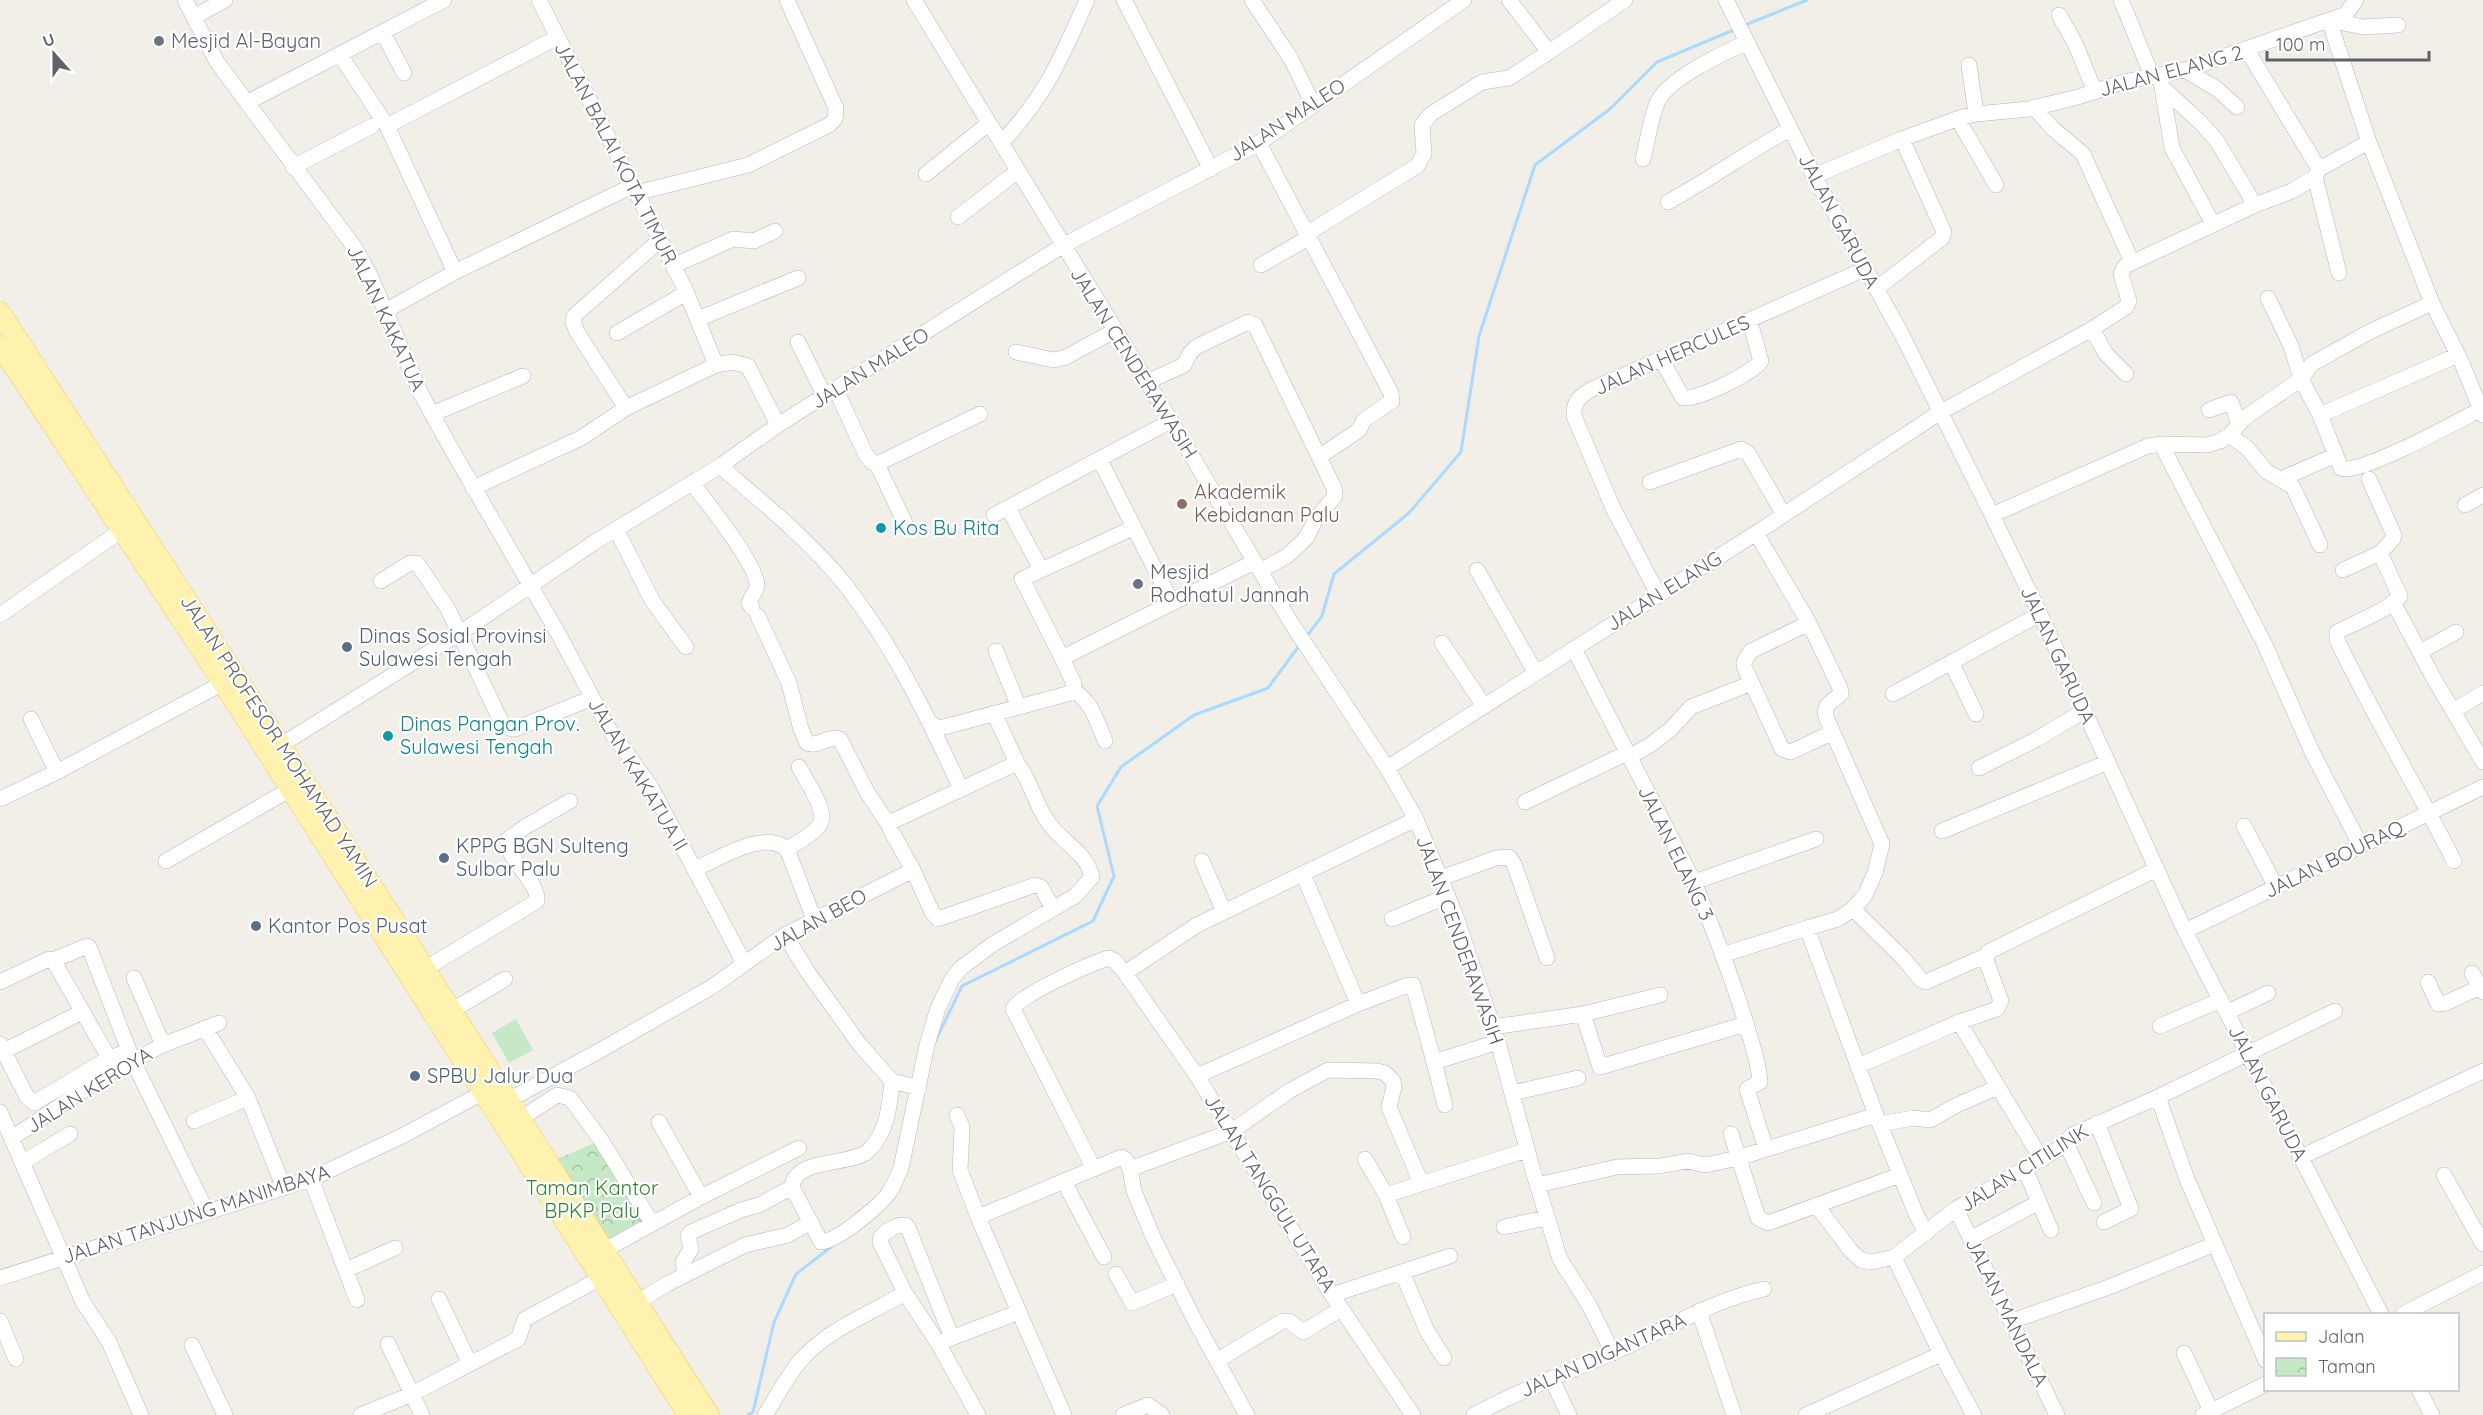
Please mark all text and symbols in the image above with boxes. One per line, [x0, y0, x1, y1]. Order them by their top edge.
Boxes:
north arrow [24, 24, 84, 84]
scale bar [2267, 24, 2429, 62]
place label: Mesjid Al-Bayan [171, 28, 321, 53]
text: U [40, 29, 57, 51]
text: 100 m [2276, 33, 2325, 56]
marker: Mesjid Al-Bayan [152, 34, 166, 48]
street label: JALAN BALAI KOTA TIMUR [549, 37, 683, 268]
street label: JALAN ELANG 2 [2096, 39, 2245, 102]
street label: JALAN MALEO [1224, 72, 1350, 167]
street label: JALAN GARUDA [1793, 149, 1886, 293]
street label: JALAN KAKATUA [342, 241, 431, 395]
street label: JALAN CENDERAWASIH [1065, 263, 1204, 463]
street label: JALAN HERCULES [1590, 309, 1753, 400]
street label: JALAN MALEO [806, 321, 933, 414]
place label: Akademik Kebidanan Palu [1194, 479, 1340, 527]
marker: Akademik Kebidanan Palu [1175, 497, 1189, 511]
place label: Kos Bu Rita [893, 515, 999, 540]
marker: Kos Bu Rita [874, 521, 888, 535]
street label: JALAN ELANG [1602, 545, 1726, 636]
place label: Mesjid Rodhatul Jannah [1150, 559, 1309, 607]
marker: Mesjid Rodhatul Jannah [1131, 577, 1145, 591]
street label: JALAN GARUDA [2016, 582, 2101, 728]
street label: JALAN PROFESOR MOHAMAD YAMIN [175, 590, 384, 892]
place label: Dinas Sosial Provinsi Sulawesi Tengah [359, 623, 547, 671]
marker: Dinas Sosial Provinsi Sulawesi Tengah [340, 640, 354, 654]
street label: JALAN KAKATUA II [583, 693, 694, 855]
place label: Dinas Pangan Prov. Sulawesi Tengah [400, 711, 580, 759]
marker: Dinas Pangan Prov. Sulawesi Tengah [381, 729, 395, 743]
street label: JALAN ELANG 3 [1633, 781, 1720, 924]
street label: JALAN BOURAQ [2260, 814, 2408, 903]
street label: JALAN CENDERAWASIH [1411, 832, 1510, 1048]
place label: KPPG BGN Sulteng Sulbar Palu [456, 833, 629, 881]
marker: KPPG BGN Sulteng Sulbar Palu [437, 851, 451, 865]
street label: JALAN BEO [765, 883, 871, 957]
place label: Kantor Pos Pusat [268, 913, 428, 938]
marker: Kantor Pos Pusat [249, 919, 263, 933]
street label: JALAN GARUDA [2223, 1021, 2313, 1165]
street label: JALAN KEROYA [21, 1041, 156, 1138]
place label: SPBU Jalur Dua [427, 1063, 573, 1088]
marker: SPBU Jalur Dua [408, 1069, 422, 1083]
street label: JALAN TANGGUL UTARA [1199, 1089, 1342, 1297]
street label: JALAN CITILINK [1955, 1118, 2092, 1217]
street label: JALAN TANJUNG MANIMBAYA [59, 1158, 333, 1269]
park label: Taman Kantor BPKP Palu [525, 1175, 659, 1223]
street label: JALAN MANDALA [1961, 1233, 2054, 1390]
street label: JALAN DIGANTARA [1516, 1307, 1690, 1402]
legend [2264, 1313, 2459, 1391]
text: Jalan [2318, 1325, 2365, 1348]
text: Taman [2318, 1355, 2376, 1378]

